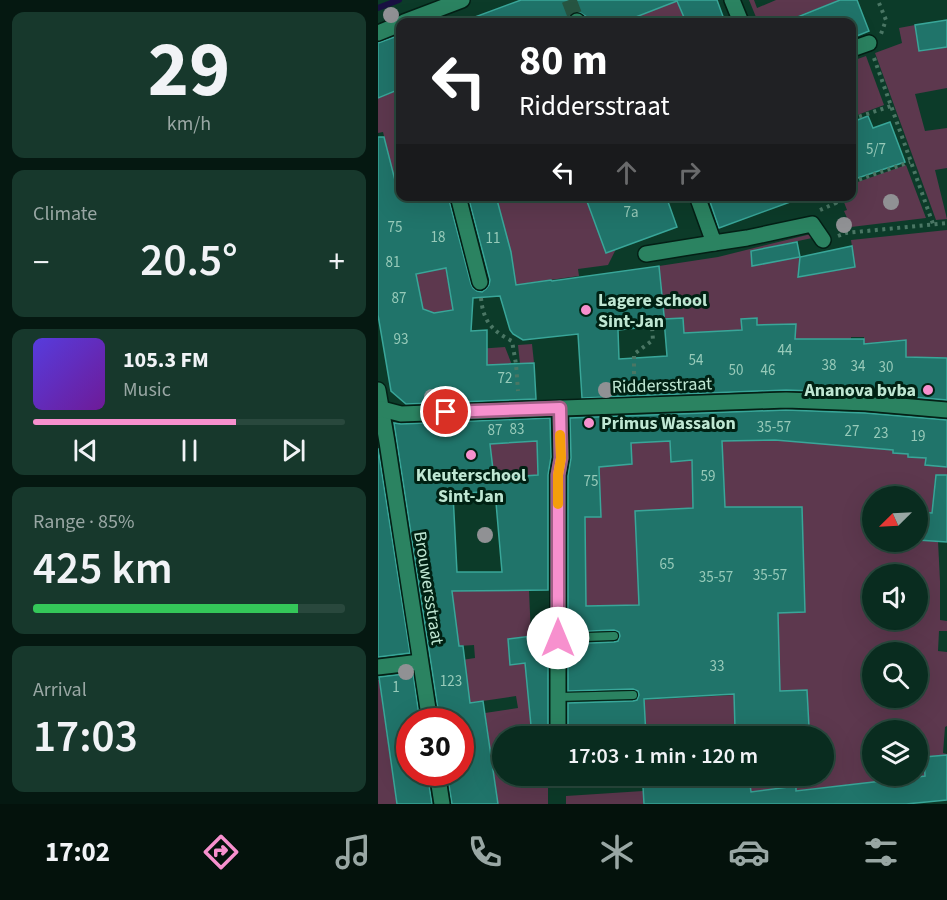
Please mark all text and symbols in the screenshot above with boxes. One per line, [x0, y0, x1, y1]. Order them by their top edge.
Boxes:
text: 29 [148, 15, 230, 126]
text: 80 m [519, 31, 608, 91]
icon: left [420, 42, 498, 120]
text: Riddersstraat [519, 87, 670, 126]
text: km/h [167, 110, 211, 138]
house number: 5/7 [866, 139, 886, 160]
icon: left [547, 156, 580, 189]
icon: ahead [610, 156, 643, 189]
icon: right [673, 156, 706, 189]
text: Climate [33, 200, 97, 228]
house number: 7a [623, 202, 639, 223]
house number: 75 [388, 217, 402, 238]
house number: 18 [431, 227, 445, 248]
house number: 11 [486, 228, 500, 249]
text: 20.5° [140, 229, 238, 293]
text: − [33, 239, 49, 286]
text: + [329, 239, 345, 286]
house number: 81 [386, 252, 400, 273]
house number: 87 [392, 288, 406, 309]
place label: Lagere school Sint-Jan [598, 288, 707, 334]
marker: Lagere school Sint-Jan [579, 303, 593, 317]
house number: 93 [394, 329, 408, 350]
house number: 44 [778, 340, 793, 361]
text: 105.3 FM [123, 344, 209, 376]
house number: 54 [689, 350, 704, 371]
house number: 38 [822, 355, 836, 376]
house number: 34 [851, 356, 866, 377]
house number: 30 [879, 357, 893, 378]
house number: 50 [729, 360, 743, 381]
house number: 46 [761, 360, 775, 381]
house number: 72 [498, 368, 512, 389]
street label: Riddersstraat [611, 371, 713, 400]
text: Music [123, 376, 171, 404]
place label: Ananova bvba [803, 378, 916, 403]
marker: Ananova bvba [921, 383, 935, 397]
pin [420, 386, 471, 437]
icon: arrive [429, 395, 462, 428]
place label: Primus Wassalon [601, 411, 736, 436]
marker: Primus Wassalon [582, 416, 596, 430]
house number: 35-57 [757, 417, 791, 438]
house number: 83 [510, 419, 524, 440]
house number: 87 [488, 420, 502, 441]
house number: 27 [845, 421, 859, 442]
house number: 23 [874, 423, 888, 444]
house number: 19 [911, 426, 925, 447]
icon: previous [69, 434, 102, 467]
icon: pause [173, 434, 206, 467]
icon: next [277, 434, 310, 467]
marker: Kleuterschool Sint-Jan [464, 448, 478, 462]
place label: Kleuterschool Sint-Jan [416, 463, 526, 509]
house number: 59 [701, 466, 715, 487]
house number: 75 [584, 471, 598, 492]
north arrow [862, 486, 928, 552]
map controls [862, 486, 928, 786]
text: Range · 85% [33, 508, 134, 536]
street label: Brouwersstraat [407, 529, 450, 647]
text: 425 km [33, 537, 173, 601]
house number: 65 [660, 554, 674, 575]
button: sound [862, 564, 928, 630]
house number: 35-57 [753, 565, 787, 586]
house number: 35-57 [699, 567, 733, 588]
position arrow [526, 606, 590, 670]
button: search [862, 642, 928, 708]
house number: 33 [710, 656, 724, 677]
house number: 123 [440, 671, 462, 692]
text: Arrival [33, 676, 87, 704]
house number: 1 [392, 677, 400, 698]
text: 17:03 [33, 705, 138, 769]
speed limit sign: 30 [396, 708, 474, 786]
button: layers [862, 720, 928, 786]
text: 17:03 · 1 min · 120 m [568, 740, 758, 772]
icon: directions [200, 831, 242, 873]
icon: music [332, 831, 374, 873]
icon: phone [464, 831, 506, 873]
icon: climate [596, 831, 638, 873]
icon: car [728, 831, 770, 873]
icon: filters [860, 831, 902, 873]
text: 17:02 [45, 833, 110, 872]

